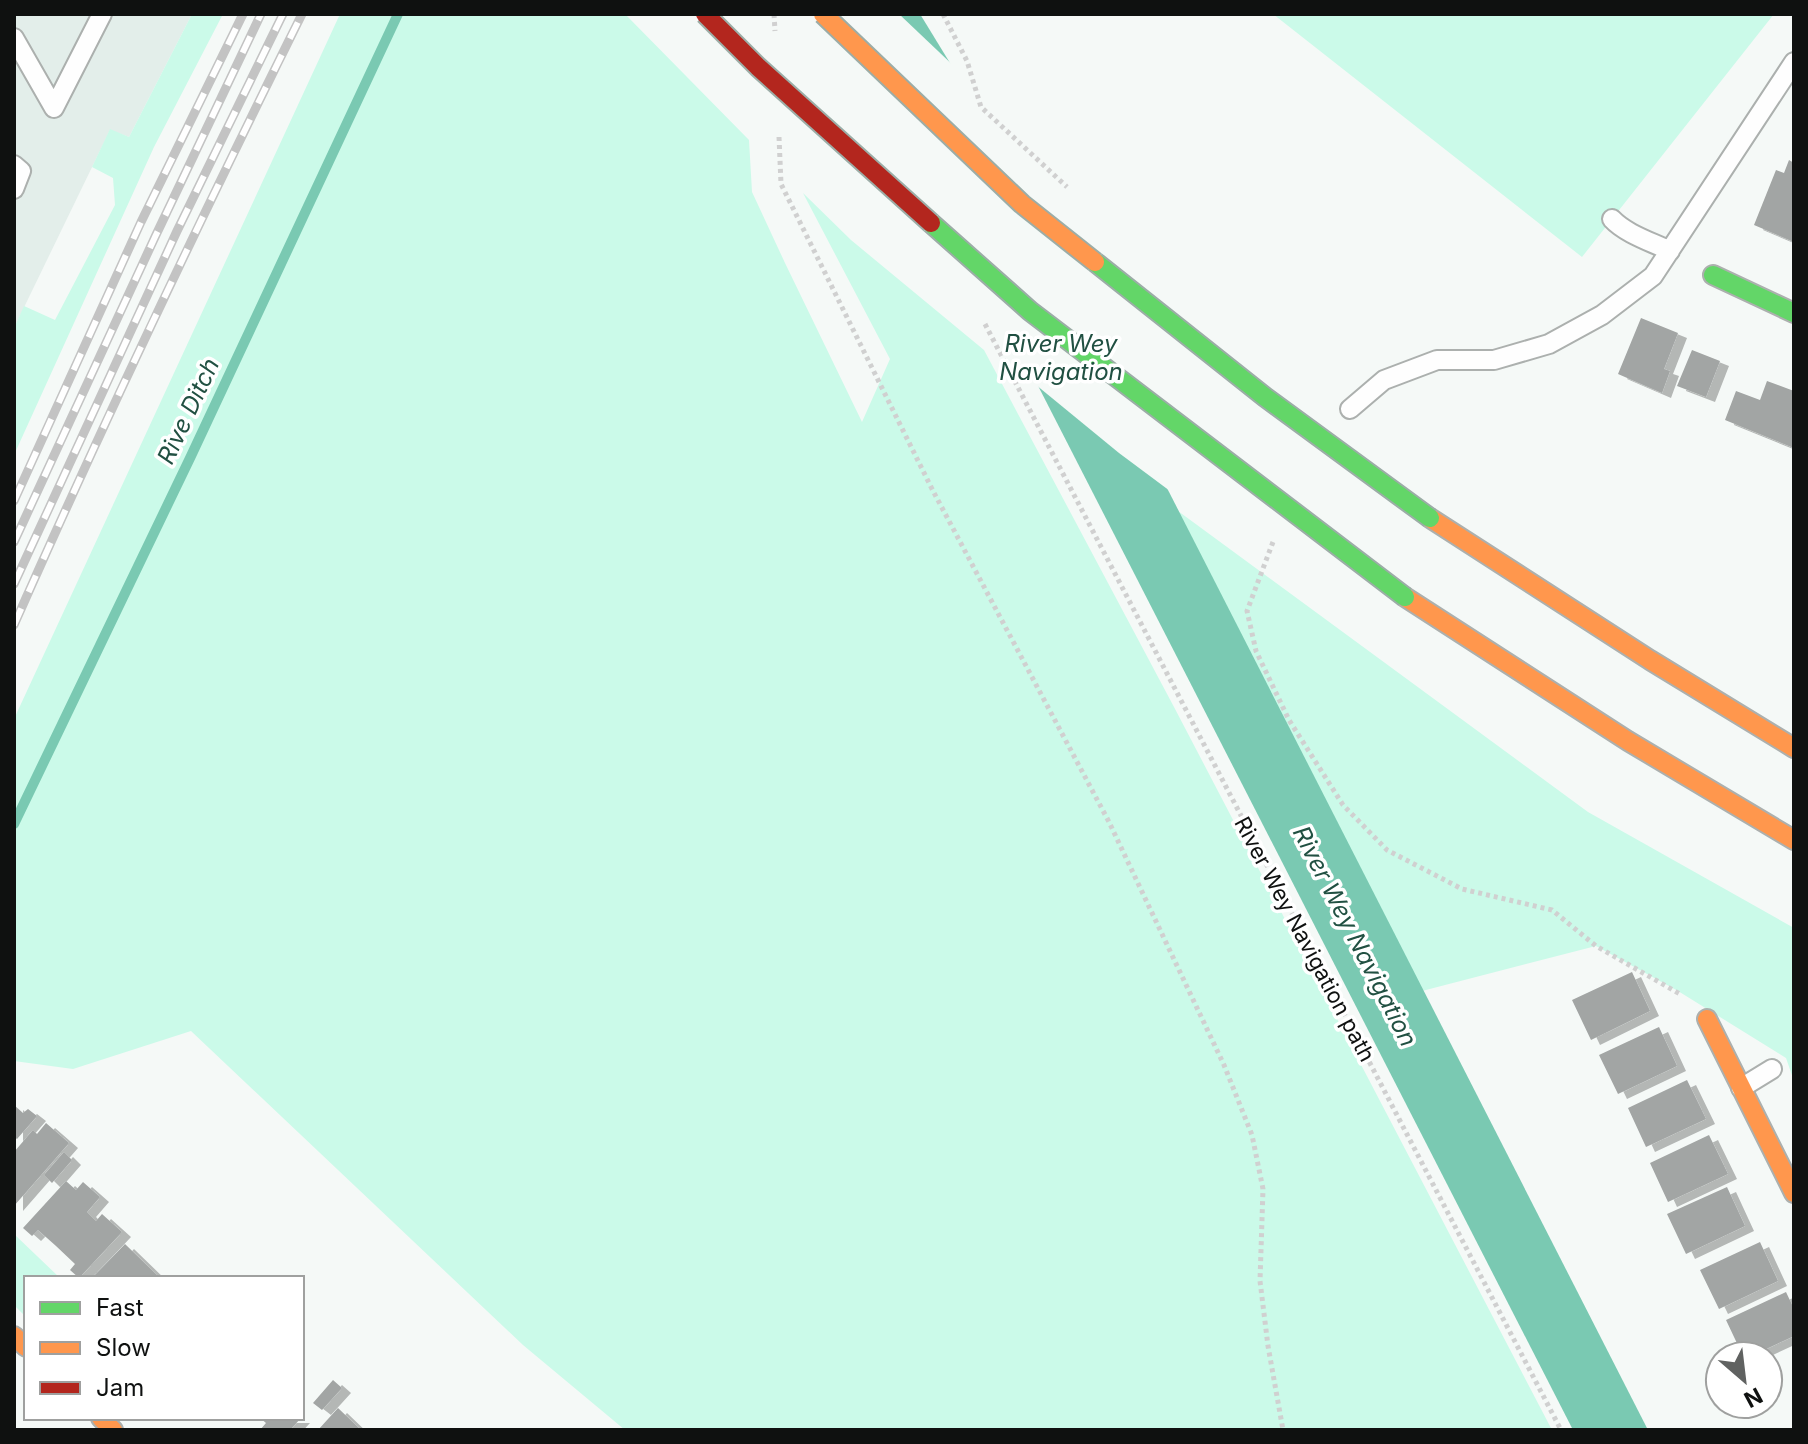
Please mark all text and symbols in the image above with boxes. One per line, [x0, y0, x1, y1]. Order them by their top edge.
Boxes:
water label: River Wey Navigation [999, 329, 1123, 386]
water label: Rive Ditch [151, 353, 225, 469]
street label: River Wey Navigation path [1229, 812, 1381, 1066]
water label: River Wey Navigation [1287, 821, 1423, 1051]
legend [24, 1276, 304, 1420]
text: Fast [96, 1293, 144, 1322]
text: Slow [96, 1333, 151, 1362]
north arrow [1704, 1340, 1784, 1420]
text: Jam [96, 1373, 144, 1402]
text: N [1740, 1382, 1767, 1413]

